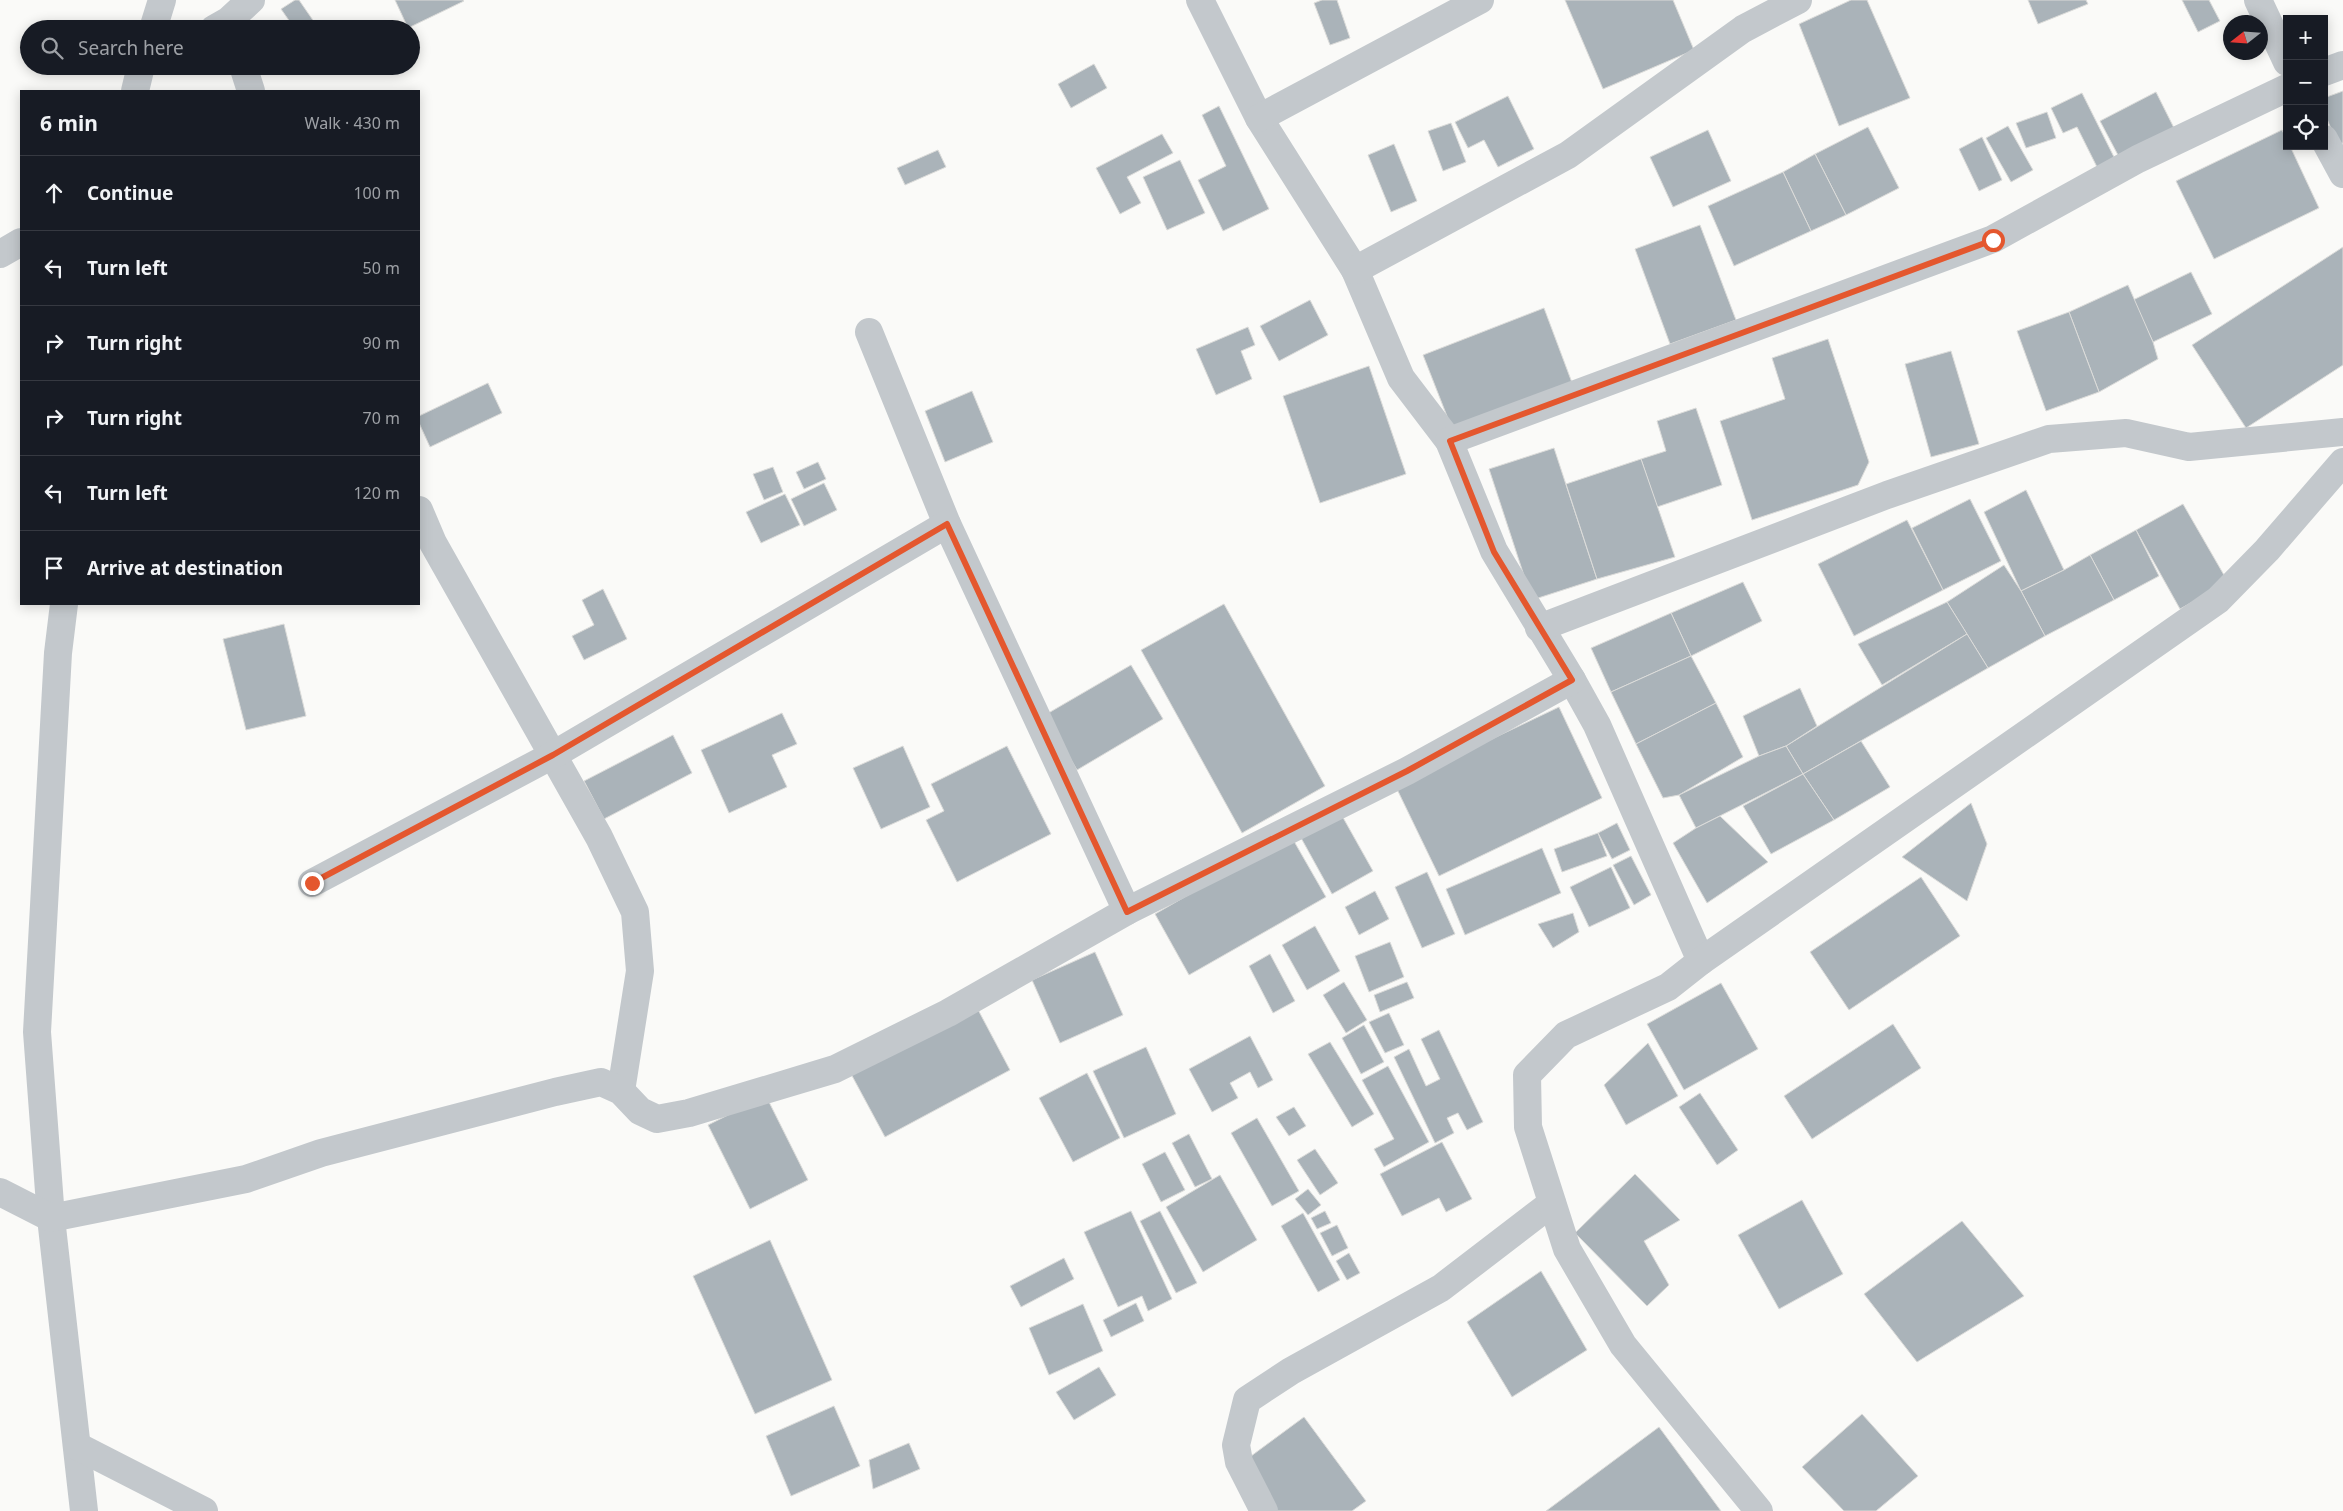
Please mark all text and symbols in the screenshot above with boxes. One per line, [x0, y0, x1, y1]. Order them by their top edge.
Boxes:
north arrow [2223, 15, 2268, 60]
map controls [2283, 15, 2328, 150]
button: + [2283, 15, 2328, 60]
search box [20, 20, 420, 75]
icon: search [38, 34, 66, 62]
text: Search here [78, 35, 184, 61]
button: − [2283, 60, 2328, 105]
button: locate [2283, 105, 2328, 150]
text: 6 min [40, 109, 98, 137]
text: Walk · 430 m [305, 112, 400, 134]
icon: ahead [40, 179, 68, 207]
text: Continue [87, 180, 173, 206]
text: 100 m [353, 182, 400, 204]
route start [1982, 229, 2005, 252]
icon: left [40, 254, 68, 282]
text: Turn left [87, 255, 168, 281]
text: 50 m [363, 257, 400, 279]
icon: right [40, 329, 68, 357]
text: Turn right [87, 330, 182, 356]
text: 90 m [363, 332, 400, 354]
icon: right [40, 404, 68, 432]
text: Turn right [87, 405, 182, 431]
text: 70 m [363, 407, 400, 429]
icon: left [40, 479, 68, 507]
text: Turn left [87, 480, 168, 506]
text: 120 m [353, 482, 400, 504]
icon: arrive [40, 554, 68, 582]
text: Arrive at destination [87, 555, 283, 581]
route end [301, 872, 324, 895]

